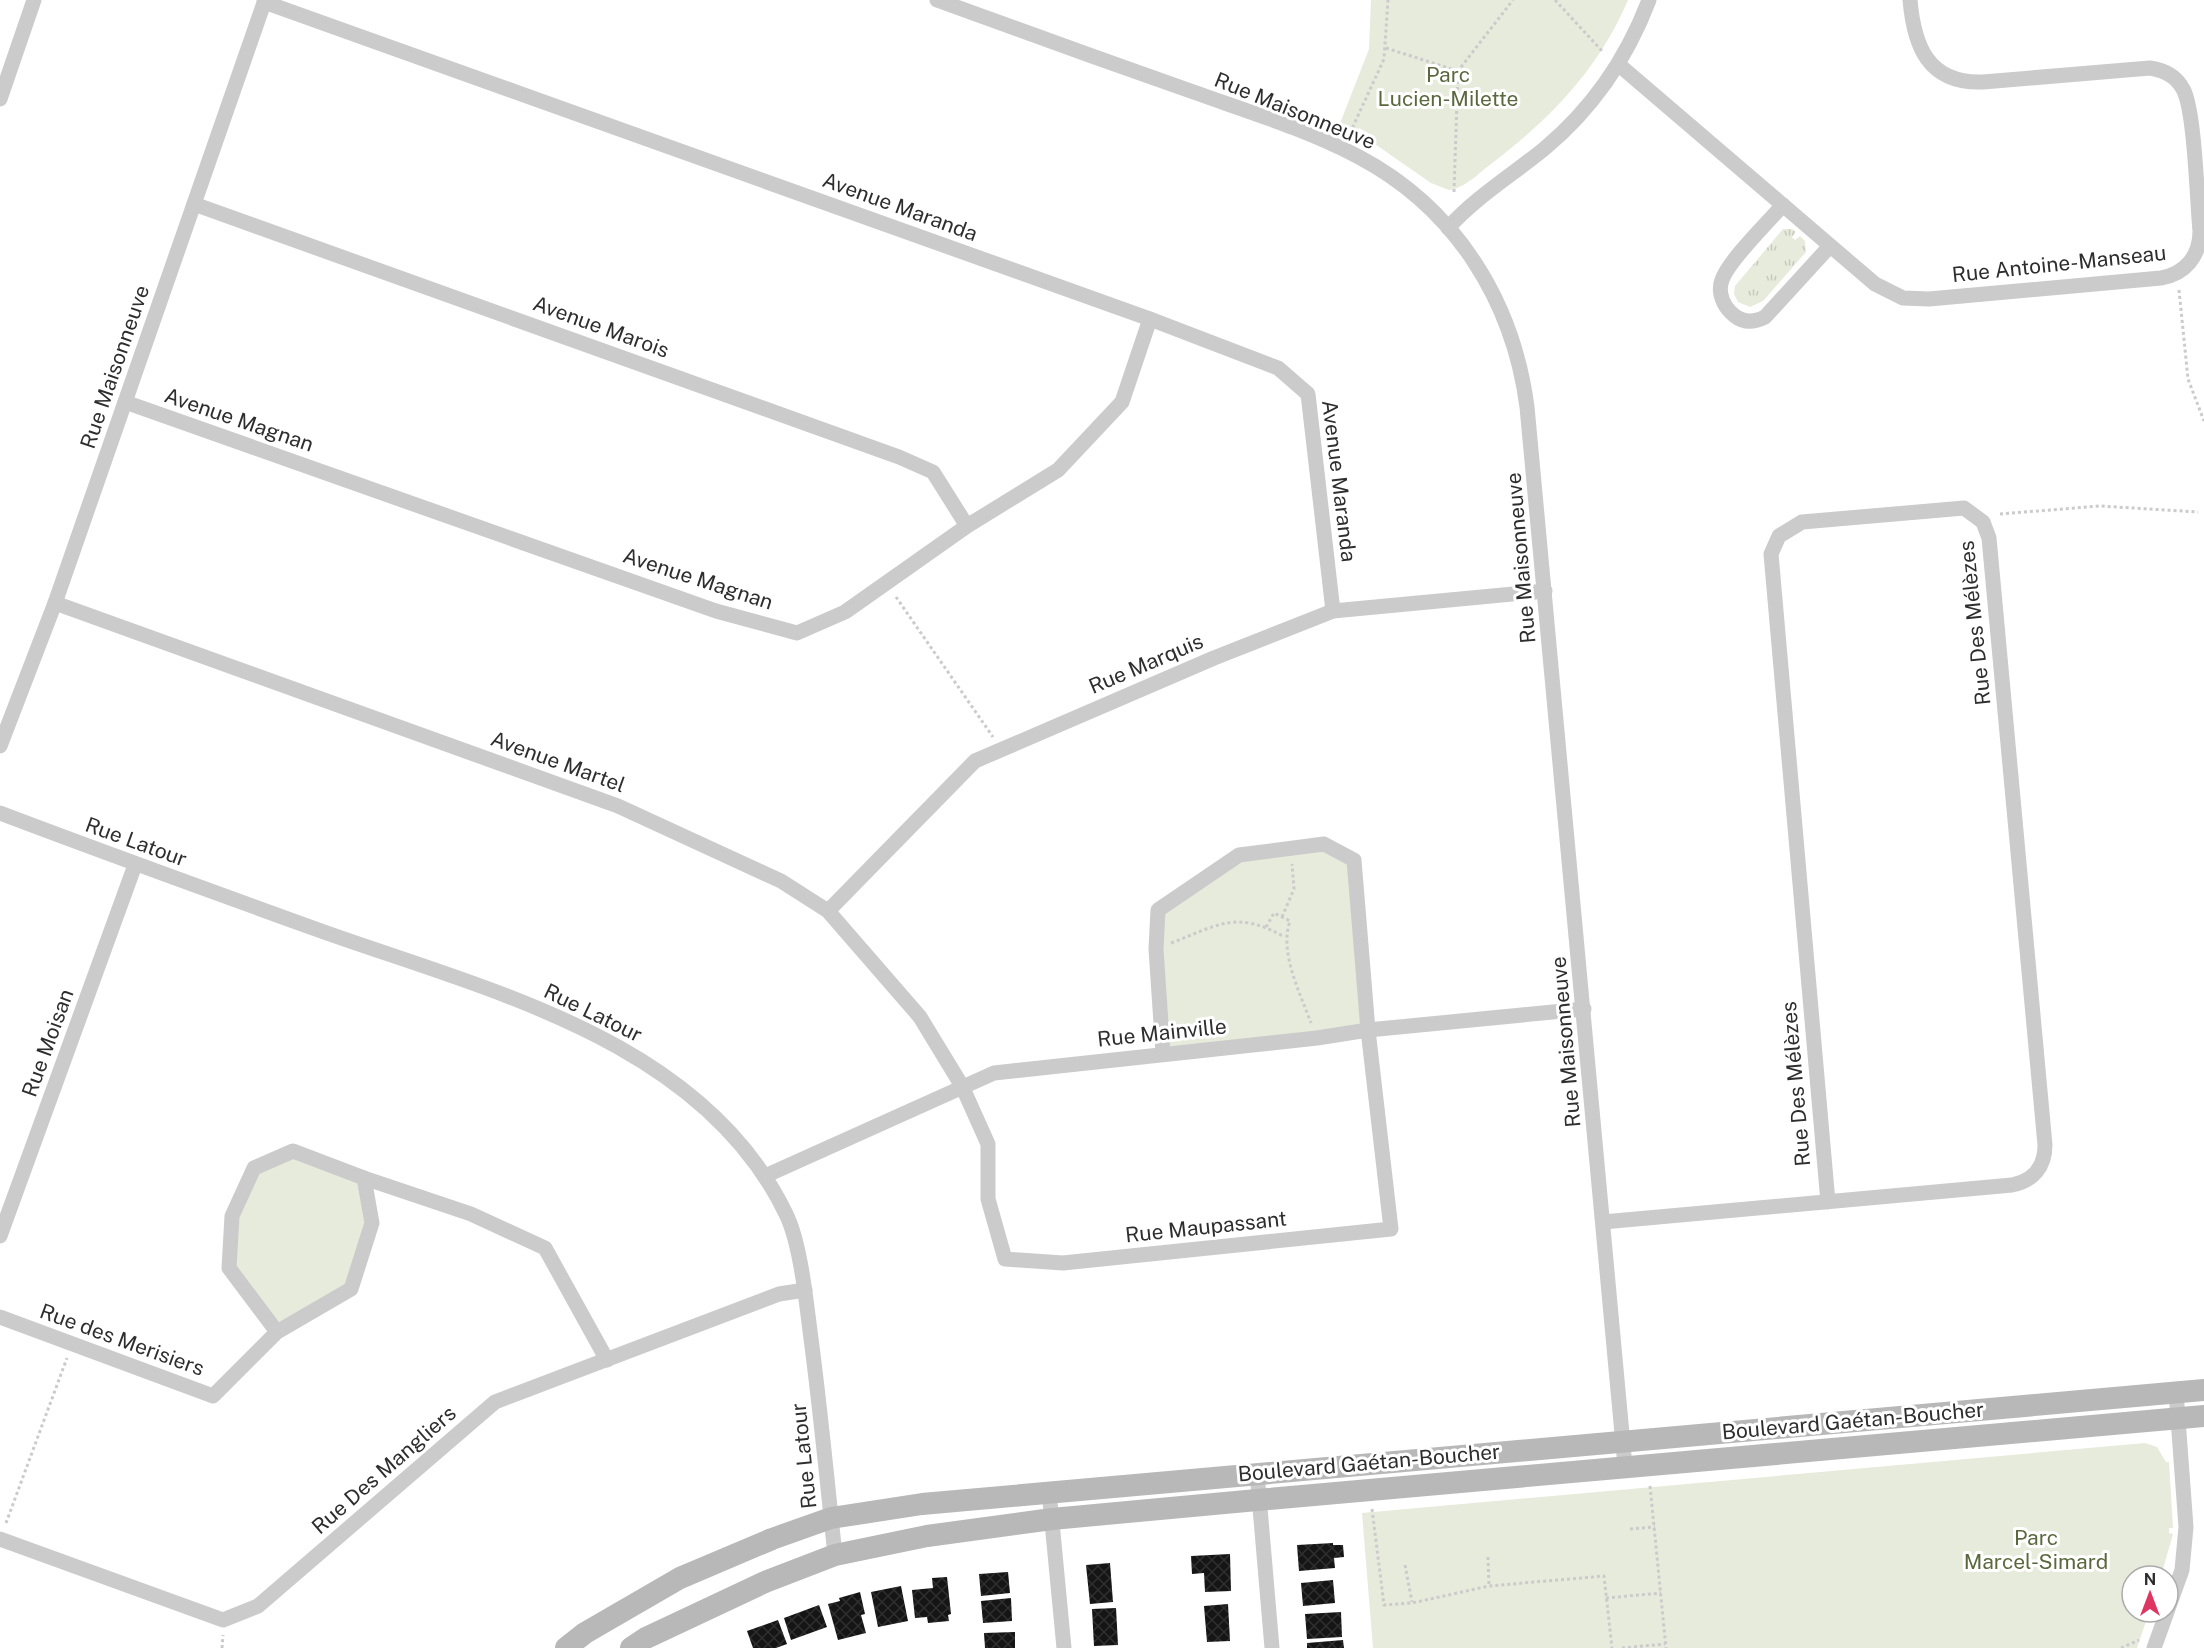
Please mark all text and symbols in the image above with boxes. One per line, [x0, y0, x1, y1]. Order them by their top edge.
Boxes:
park label: Parc Lucien-Milette [1378, 62, 1518, 111]
street label: Rue Maisonneuve [1211, 67, 1379, 154]
street label: Avenue Maranda [819, 167, 981, 246]
street label: Rue Antoine-Manseau [1951, 240, 2167, 287]
street label: Rue Maisonneuve [75, 282, 154, 452]
street label: Avenue Marois [530, 290, 673, 363]
street label: Avenue Magnan [161, 382, 317, 457]
street label: Avenue Maranda [1317, 399, 1362, 563]
street label: Rue Maisonneuve [1501, 472, 1540, 645]
street label: Rue Des Mélèzes [1953, 539, 1996, 707]
street label: Avenue Magnan [620, 543, 776, 615]
street label: Rue Marquis [1085, 628, 1207, 699]
street label: Avenue Martel [488, 726, 629, 797]
street label: Rue Latour [82, 812, 190, 871]
street label: Rue Maisonneuve [1546, 956, 1585, 1129]
street label: Rue Latour [540, 978, 646, 1047]
street label: Rue Moisan [16, 985, 79, 1100]
street label: Rue Des Mélèzes [1776, 1001, 1815, 1168]
street label: Rue Mainville [1096, 1013, 1228, 1052]
street label: Rue Maupassant [1124, 1206, 1288, 1247]
street label: Rue des Merisiers [37, 1298, 208, 1381]
street label: Boulevard Gaétan-Boucher [1721, 1397, 1985, 1444]
street label: Rue Des Mangliers [307, 1400, 461, 1539]
street label: Rue Latour [786, 1402, 821, 1510]
street label: Boulevard Gaétan-Boucher [1237, 1439, 1501, 1486]
park label: Parc Marcel-Simard [1964, 1525, 2108, 1574]
north arrow [2120, 1564, 2180, 1624]
text: N [2144, 1570, 2156, 1589]

